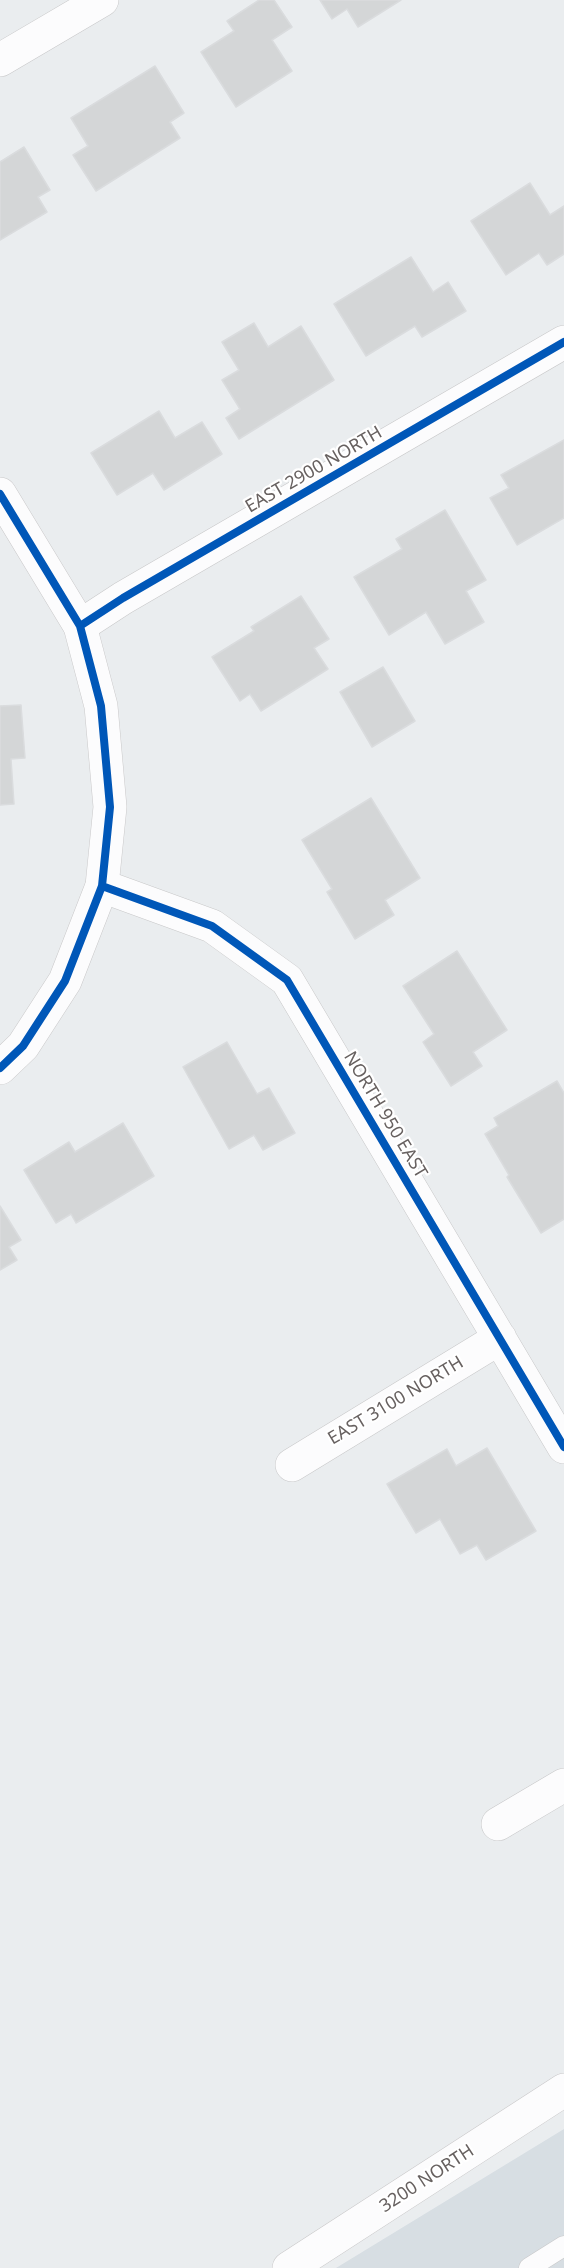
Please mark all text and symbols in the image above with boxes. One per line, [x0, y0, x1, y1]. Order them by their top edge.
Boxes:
street label: EAST 2900 NORTH [242, 422, 386, 518]
street label: NORTH 950 EAST [339, 1048, 431, 1182]
street label: EAST 3100 NORTH [324, 1352, 468, 1450]
street label: 3200 NORTH [376, 2140, 478, 2218]

